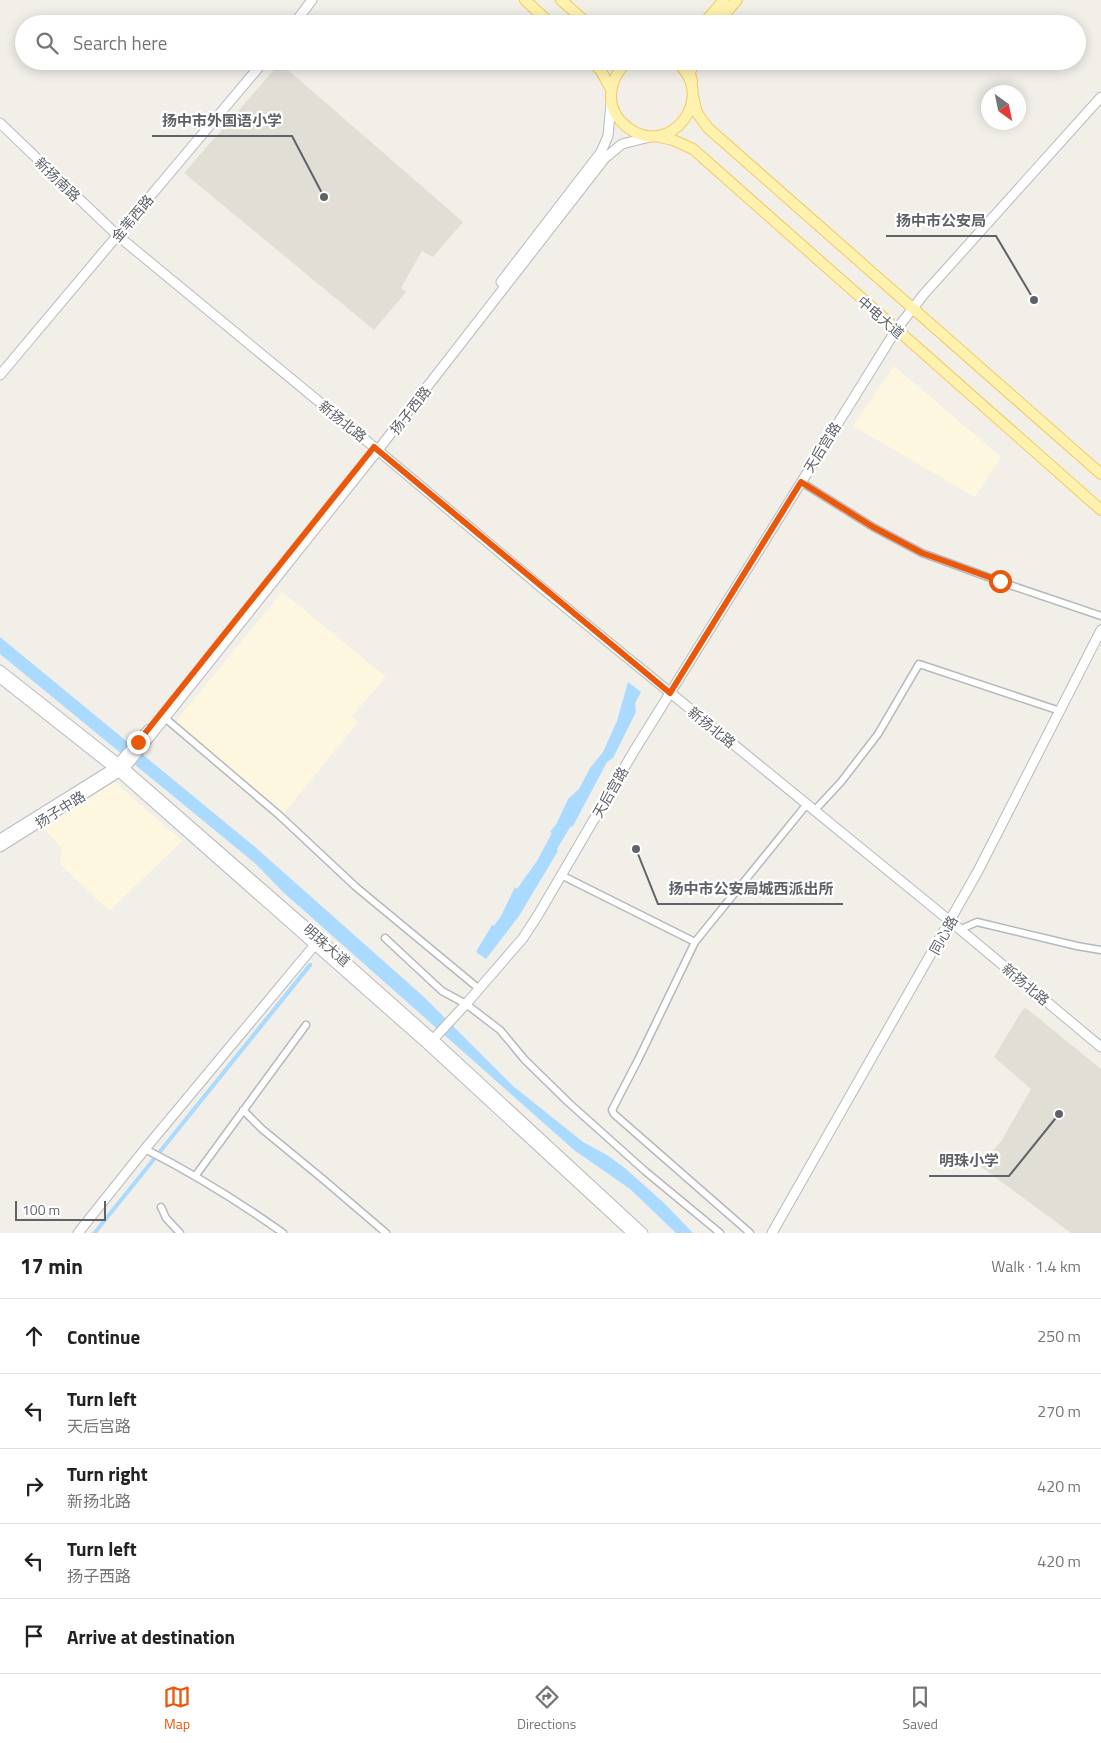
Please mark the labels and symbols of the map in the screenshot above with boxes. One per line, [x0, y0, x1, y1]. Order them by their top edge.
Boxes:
north arrow [981, 85, 1026, 130]
callout: 扬中市外国语小学 [152, 106, 292, 136]
text: 扬中市外国语小学 [162, 109, 282, 132]
street label: 新扬南路 [31, 152, 85, 206]
street label: 金苇西路 [106, 190, 158, 246]
callout: 扬中市公安局 [886, 206, 996, 236]
text: 扬中市公安局 [896, 209, 986, 232]
street label: 中电大道 [853, 291, 909, 343]
street label: 扬子西路 [384, 381, 436, 439]
street label: 新扬北路 [315, 395, 371, 447]
street label: 天后宫路 [798, 418, 846, 476]
route start [989, 570, 1012, 593]
street label: 新扬北路 [684, 701, 740, 753]
route end [127, 731, 150, 754]
street label: 天后宫路 [587, 763, 633, 821]
street label: 扬子中路 [31, 785, 89, 833]
callout: 扬中市公安局城西派出所 [658, 874, 843, 904]
text: 扬中市公安局城西派出所 [668, 877, 834, 900]
street label: 同心路 [924, 912, 962, 958]
street label: 明珠大道 [299, 919, 355, 971]
street label: 新扬北路 [998, 958, 1054, 1010]
callout: 明珠小学 [929, 1146, 1009, 1176]
text: 明珠小学 [939, 1149, 999, 1172]
scale bar [15, 1198, 106, 1221]

